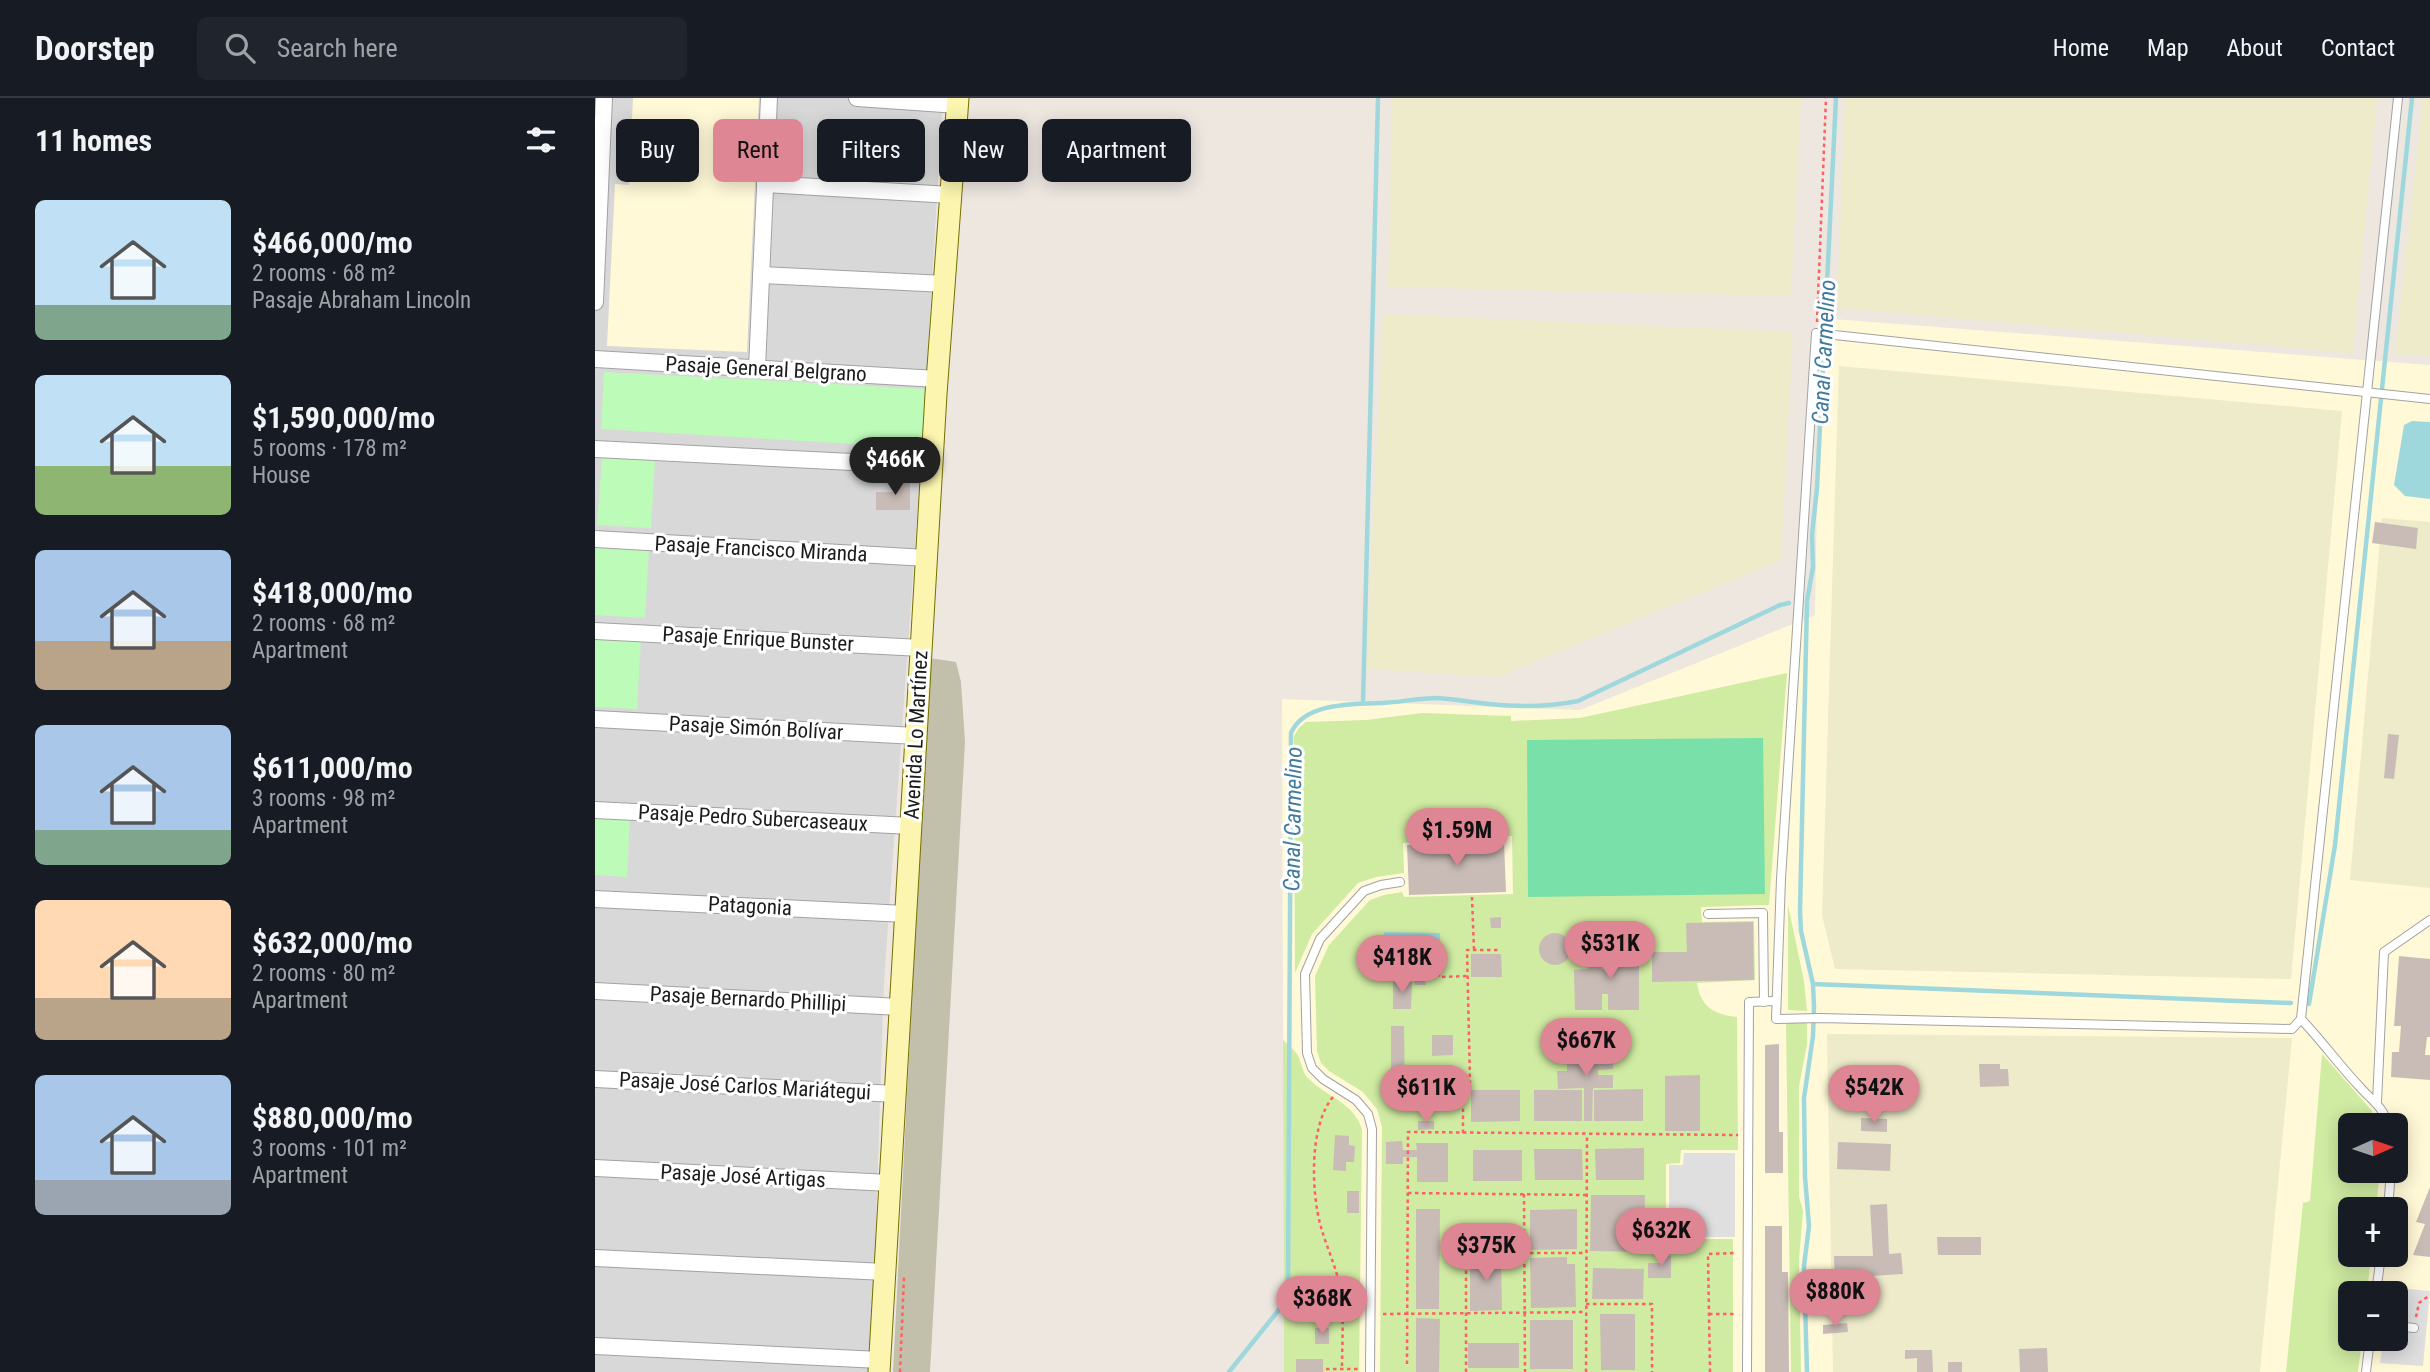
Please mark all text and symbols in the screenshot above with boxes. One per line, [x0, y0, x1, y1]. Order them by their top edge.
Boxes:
search box [197, 17, 687, 80]
text: Doorstep [35, 29, 155, 68]
icon: search [221, 29, 259, 67]
text: Search here [277, 33, 398, 63]
text: Home [2053, 34, 2109, 62]
text: Map [2147, 34, 2189, 62]
text: About [2227, 34, 2283, 62]
text: Contact [2321, 34, 2395, 62]
chip: Buy [616, 119, 699, 182]
chip: Rent [713, 119, 803, 182]
chip: Filters [817, 119, 925, 182]
chip: New [939, 119, 1028, 182]
chip: Apartment [1042, 119, 1191, 182]
icon: filters [522, 121, 560, 159]
text: 11 homes [35, 123, 152, 158]
text: $466,000/mo [252, 225, 413, 260]
icon: home [91, 228, 175, 312]
text: 2 rooms · 68 m² [252, 260, 395, 287]
water label: Canal Carmelino [1807, 279, 1841, 425]
text: Pasaje Abraham Lincoln [252, 287, 471, 314]
street label: Pasaje General Belgrano [665, 352, 867, 386]
text: $1,590,000/mo [252, 400, 435, 435]
icon: home [91, 403, 175, 487]
text: 5 rooms · 178 m² [252, 435, 407, 462]
pin: $466K [846, 438, 944, 497]
text: $466K [865, 446, 925, 473]
text: House [252, 462, 310, 489]
street label: Pasaje Francisco Miranda [654, 531, 868, 567]
text: $418,000/mo [252, 575, 413, 610]
icon: home [91, 578, 175, 662]
text: 2 rooms · 68 m² [252, 610, 395, 637]
street label: Pasaje Enrique Bunster [662, 622, 854, 656]
text: Apartment [252, 637, 348, 664]
street label: Avenida Lo Martínez [900, 650, 932, 820]
street label: Pasaje Simón Bolívar [668, 711, 844, 745]
water label: Canal Carmelino [1278, 746, 1308, 892]
text: $611,000/mo [252, 750, 413, 785]
icon: home [91, 753, 175, 837]
text: 3 rooms · 98 m² [252, 785, 395, 812]
street label: Pasaje Pedro Subercaseaux [638, 800, 868, 836]
pin: $1.59M [1400, 808, 1514, 868]
text: Apartment [252, 812, 348, 839]
text: $1.59M [1422, 817, 1492, 844]
street label: Patagonia [708, 892, 792, 920]
pin: $531K [1561, 922, 1659, 981]
text: $632,000/mo [252, 925, 413, 960]
icon: home [91, 928, 175, 1012]
text: $531K [1580, 930, 1640, 957]
pin: $418K [1353, 936, 1451, 995]
text: $418K [1372, 944, 1432, 971]
text: 2 rooms · 80 m² [252, 960, 395, 987]
street label: Pasaje Bernardo Phillipi [649, 982, 847, 1016]
text: Apartment [252, 987, 348, 1014]
pin: $667K [1537, 1018, 1635, 1078]
text: $667K [1556, 1027, 1616, 1054]
pin: $611K [1377, 1066, 1475, 1125]
pin: $542K [1825, 1066, 1923, 1125]
street label: Pasaje José Carlos Mariátegui [618, 1067, 872, 1105]
text: $611K [1396, 1074, 1456, 1101]
text: $542K [1844, 1074, 1904, 1101]
text: $880,000/mo [252, 1100, 413, 1135]
icon: home [91, 1103, 175, 1187]
north arrow [2338, 1113, 2408, 1183]
map controls [2338, 1113, 2408, 1351]
text: 3 rooms · 101 m² [252, 1135, 407, 1162]
street label: Pasaje José Artigas [660, 1160, 826, 1192]
text: Apartment [252, 1162, 348, 1189]
button: + [2338, 1197, 2408, 1267]
pin: $632K [1612, 1208, 1710, 1268]
text: $632K [1631, 1217, 1691, 1244]
pin: $375K [1437, 1224, 1535, 1283]
text: $375K [1456, 1232, 1516, 1259]
pin: $880K [1786, 1270, 1884, 1329]
pin: $368K [1273, 1276, 1371, 1336]
text: $880K [1805, 1278, 1865, 1305]
button: − [2338, 1281, 2408, 1351]
text: $368K [1292, 1285, 1352, 1312]

